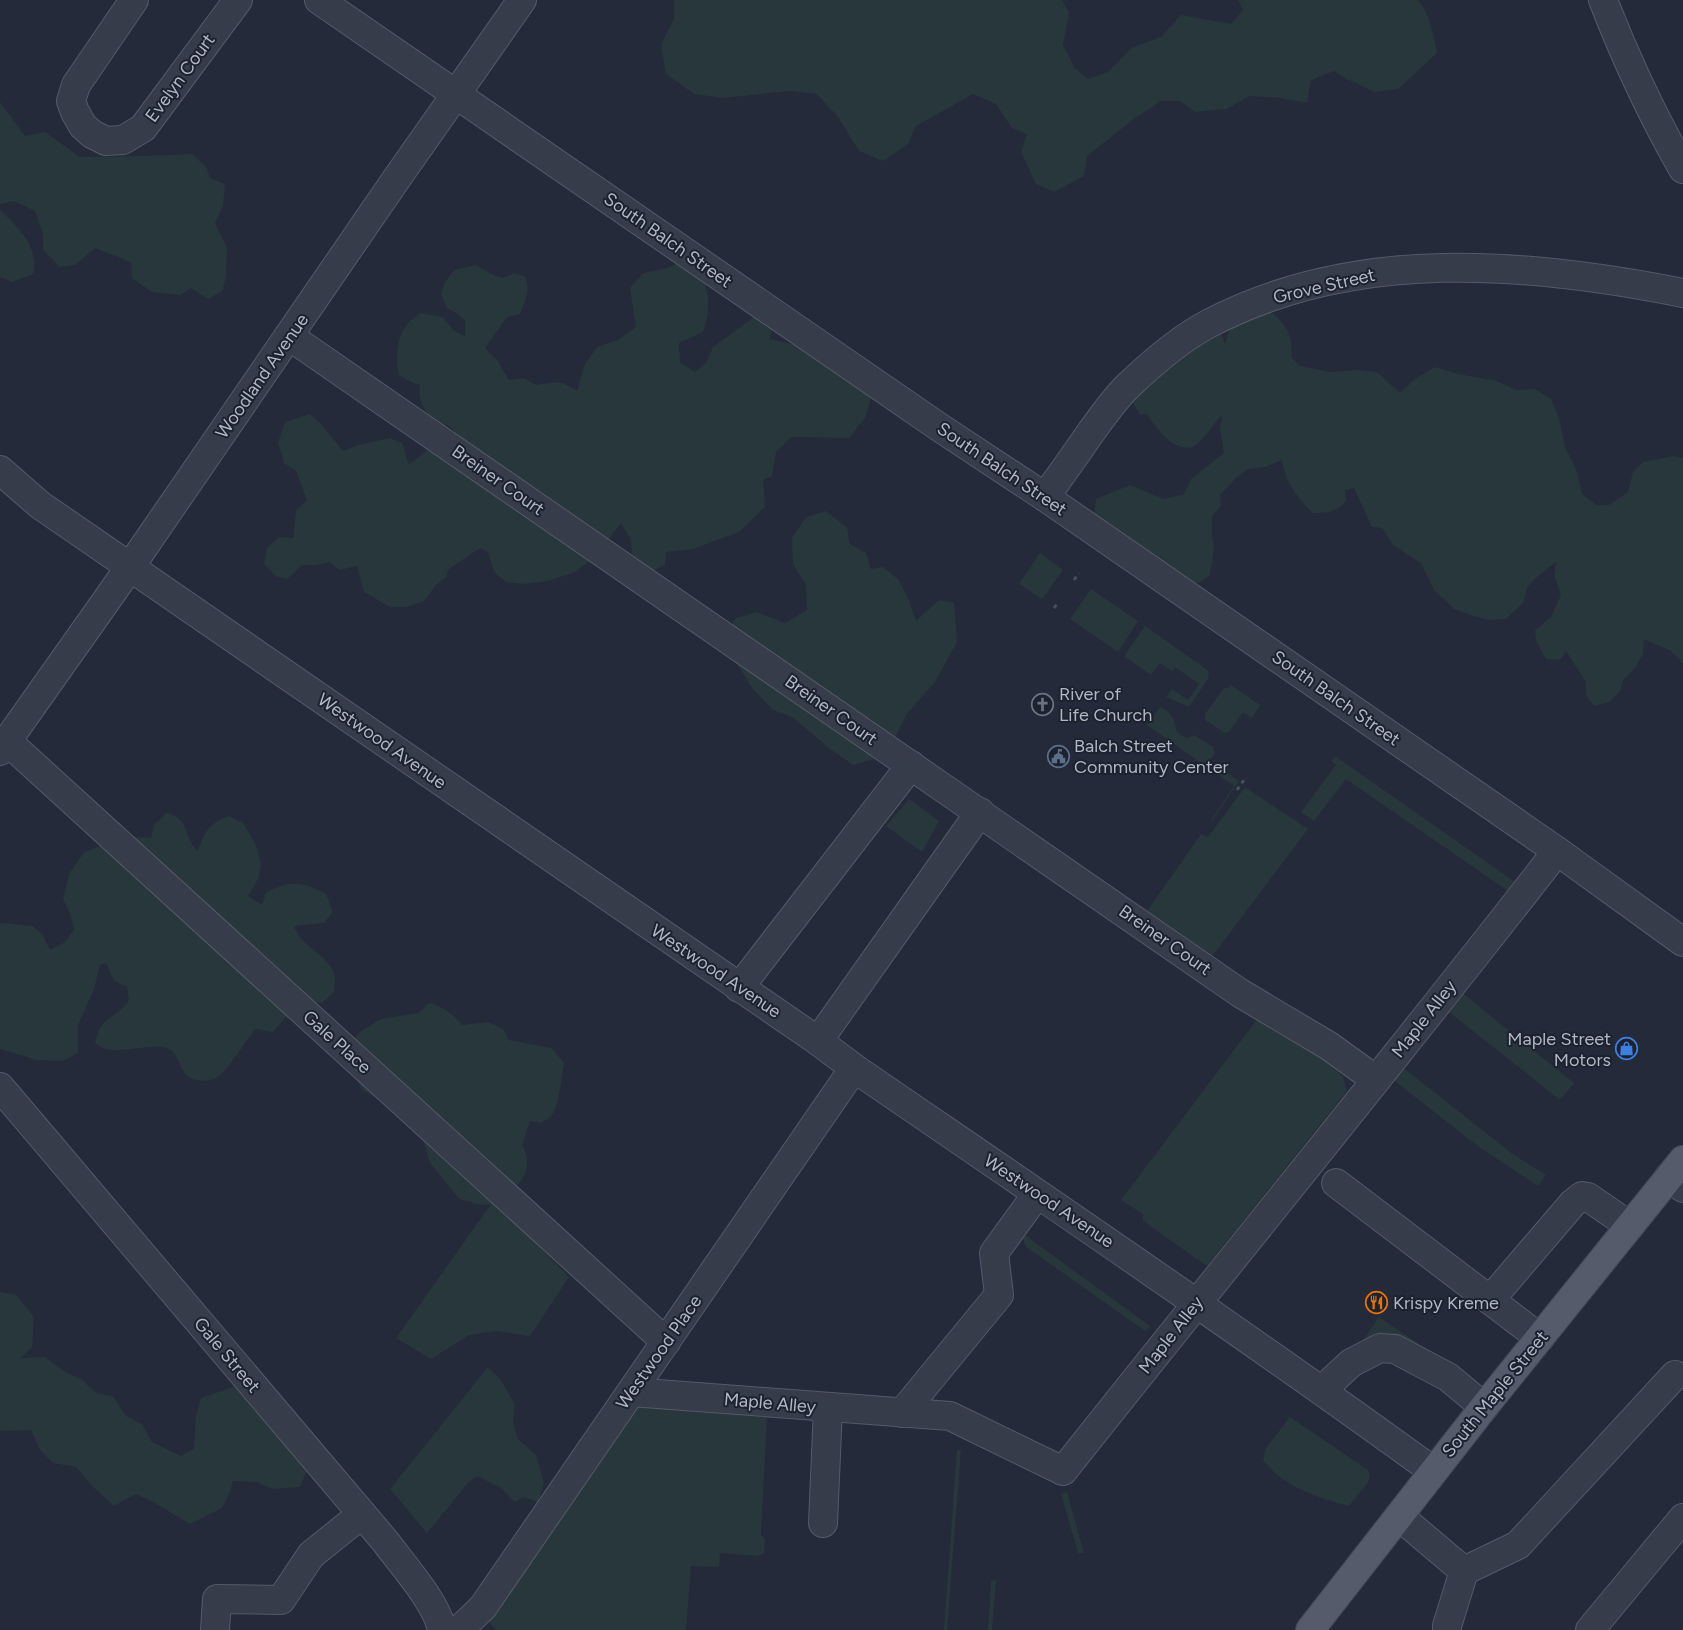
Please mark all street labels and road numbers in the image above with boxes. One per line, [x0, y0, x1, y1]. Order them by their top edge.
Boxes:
street label: Evelyn Court [141, 29, 220, 126]
street label: South Balch Street [600, 188, 737, 293]
street label: Grove Street [1271, 264, 1377, 308]
street label: Woodland Avenue [211, 309, 313, 443]
street label: South Balch Street [933, 417, 1071, 521]
street label: Breiner Court [448, 440, 549, 520]
street label: South Balch Street [1268, 646, 1405, 751]
street label: Breiner Court [781, 670, 882, 750]
street label: Westwood Avenue [313, 688, 451, 794]
street label: Breiner Court [1115, 900, 1216, 980]
street label: Westwood Avenue [647, 919, 785, 1023]
street label: Maple Alley [1387, 975, 1461, 1062]
street label: Gale Place [298, 1006, 376, 1078]
street label: Westwood Avenue [980, 1149, 1118, 1253]
street label: Westwood Place [611, 1290, 707, 1413]
street label: Maple Alley [1134, 1291, 1208, 1378]
street label: Gale Street [189, 1313, 265, 1397]
street label: South Maple Street [1437, 1326, 1553, 1462]
street label: Maple Alley [723, 1388, 818, 1418]

